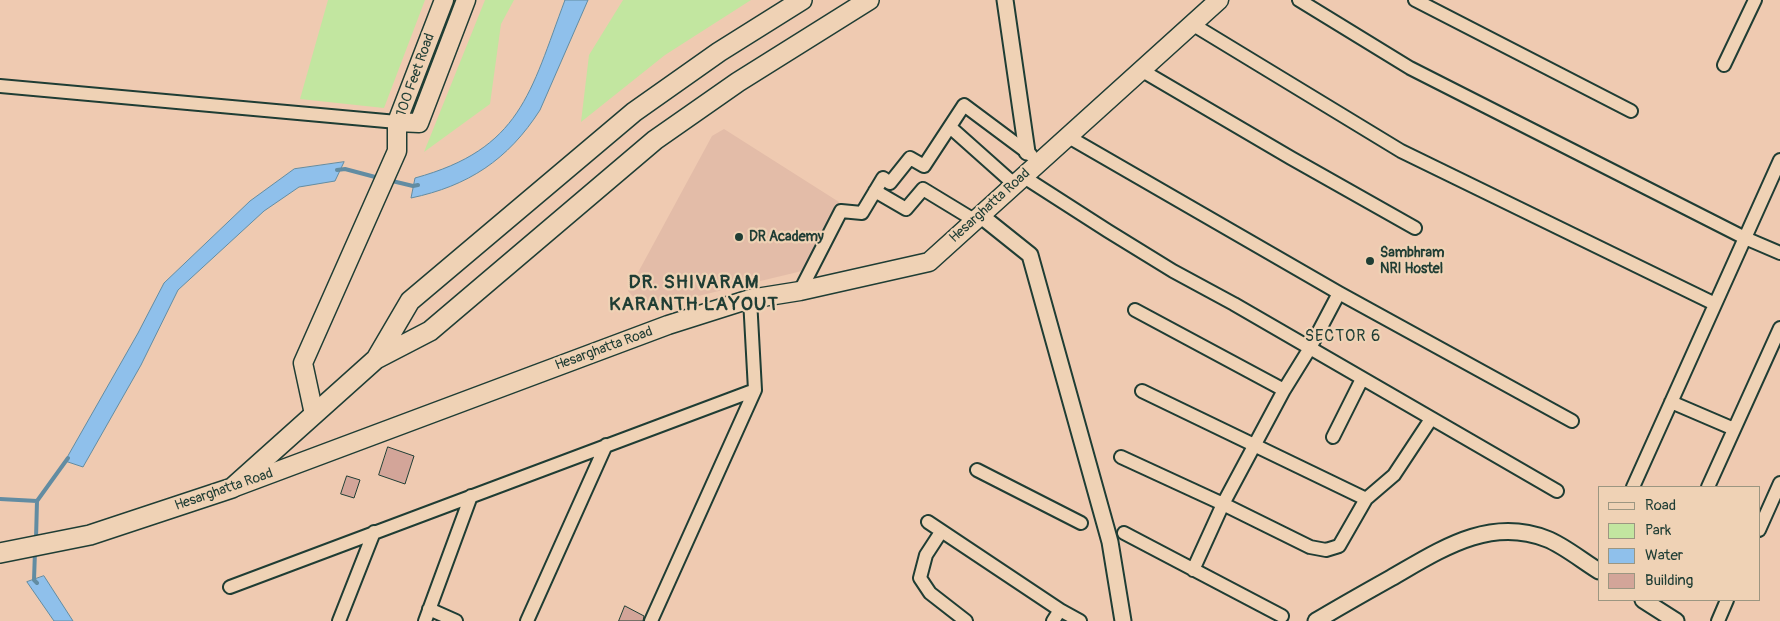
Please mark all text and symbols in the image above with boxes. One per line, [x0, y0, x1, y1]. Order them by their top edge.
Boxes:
street label: 100 Feet Road [393, 31, 439, 119]
street label: Hesarghatta Road [946, 165, 1034, 247]
place label: DR Academy [749, 229, 824, 245]
marker: DR Academy [733, 231, 745, 243]
place label: Sambhram NRI Hostel [1380, 245, 1444, 278]
marker: Sambhram NRI Hostel [1364, 255, 1376, 267]
district label: DR. SHIVARAM KARANTH LAYOUT [607, 272, 781, 316]
street label: Hesarghatta Road [553, 324, 655, 374]
district label: SECTOR 6 [1304, 327, 1382, 347]
street label: Hesarghatta Road [173, 465, 275, 515]
legend [1598, 486, 1760, 601]
text: Road [1645, 496, 1676, 515]
text: Park [1645, 521, 1671, 540]
text: Water [1645, 546, 1683, 565]
text: Building [1645, 571, 1693, 590]

